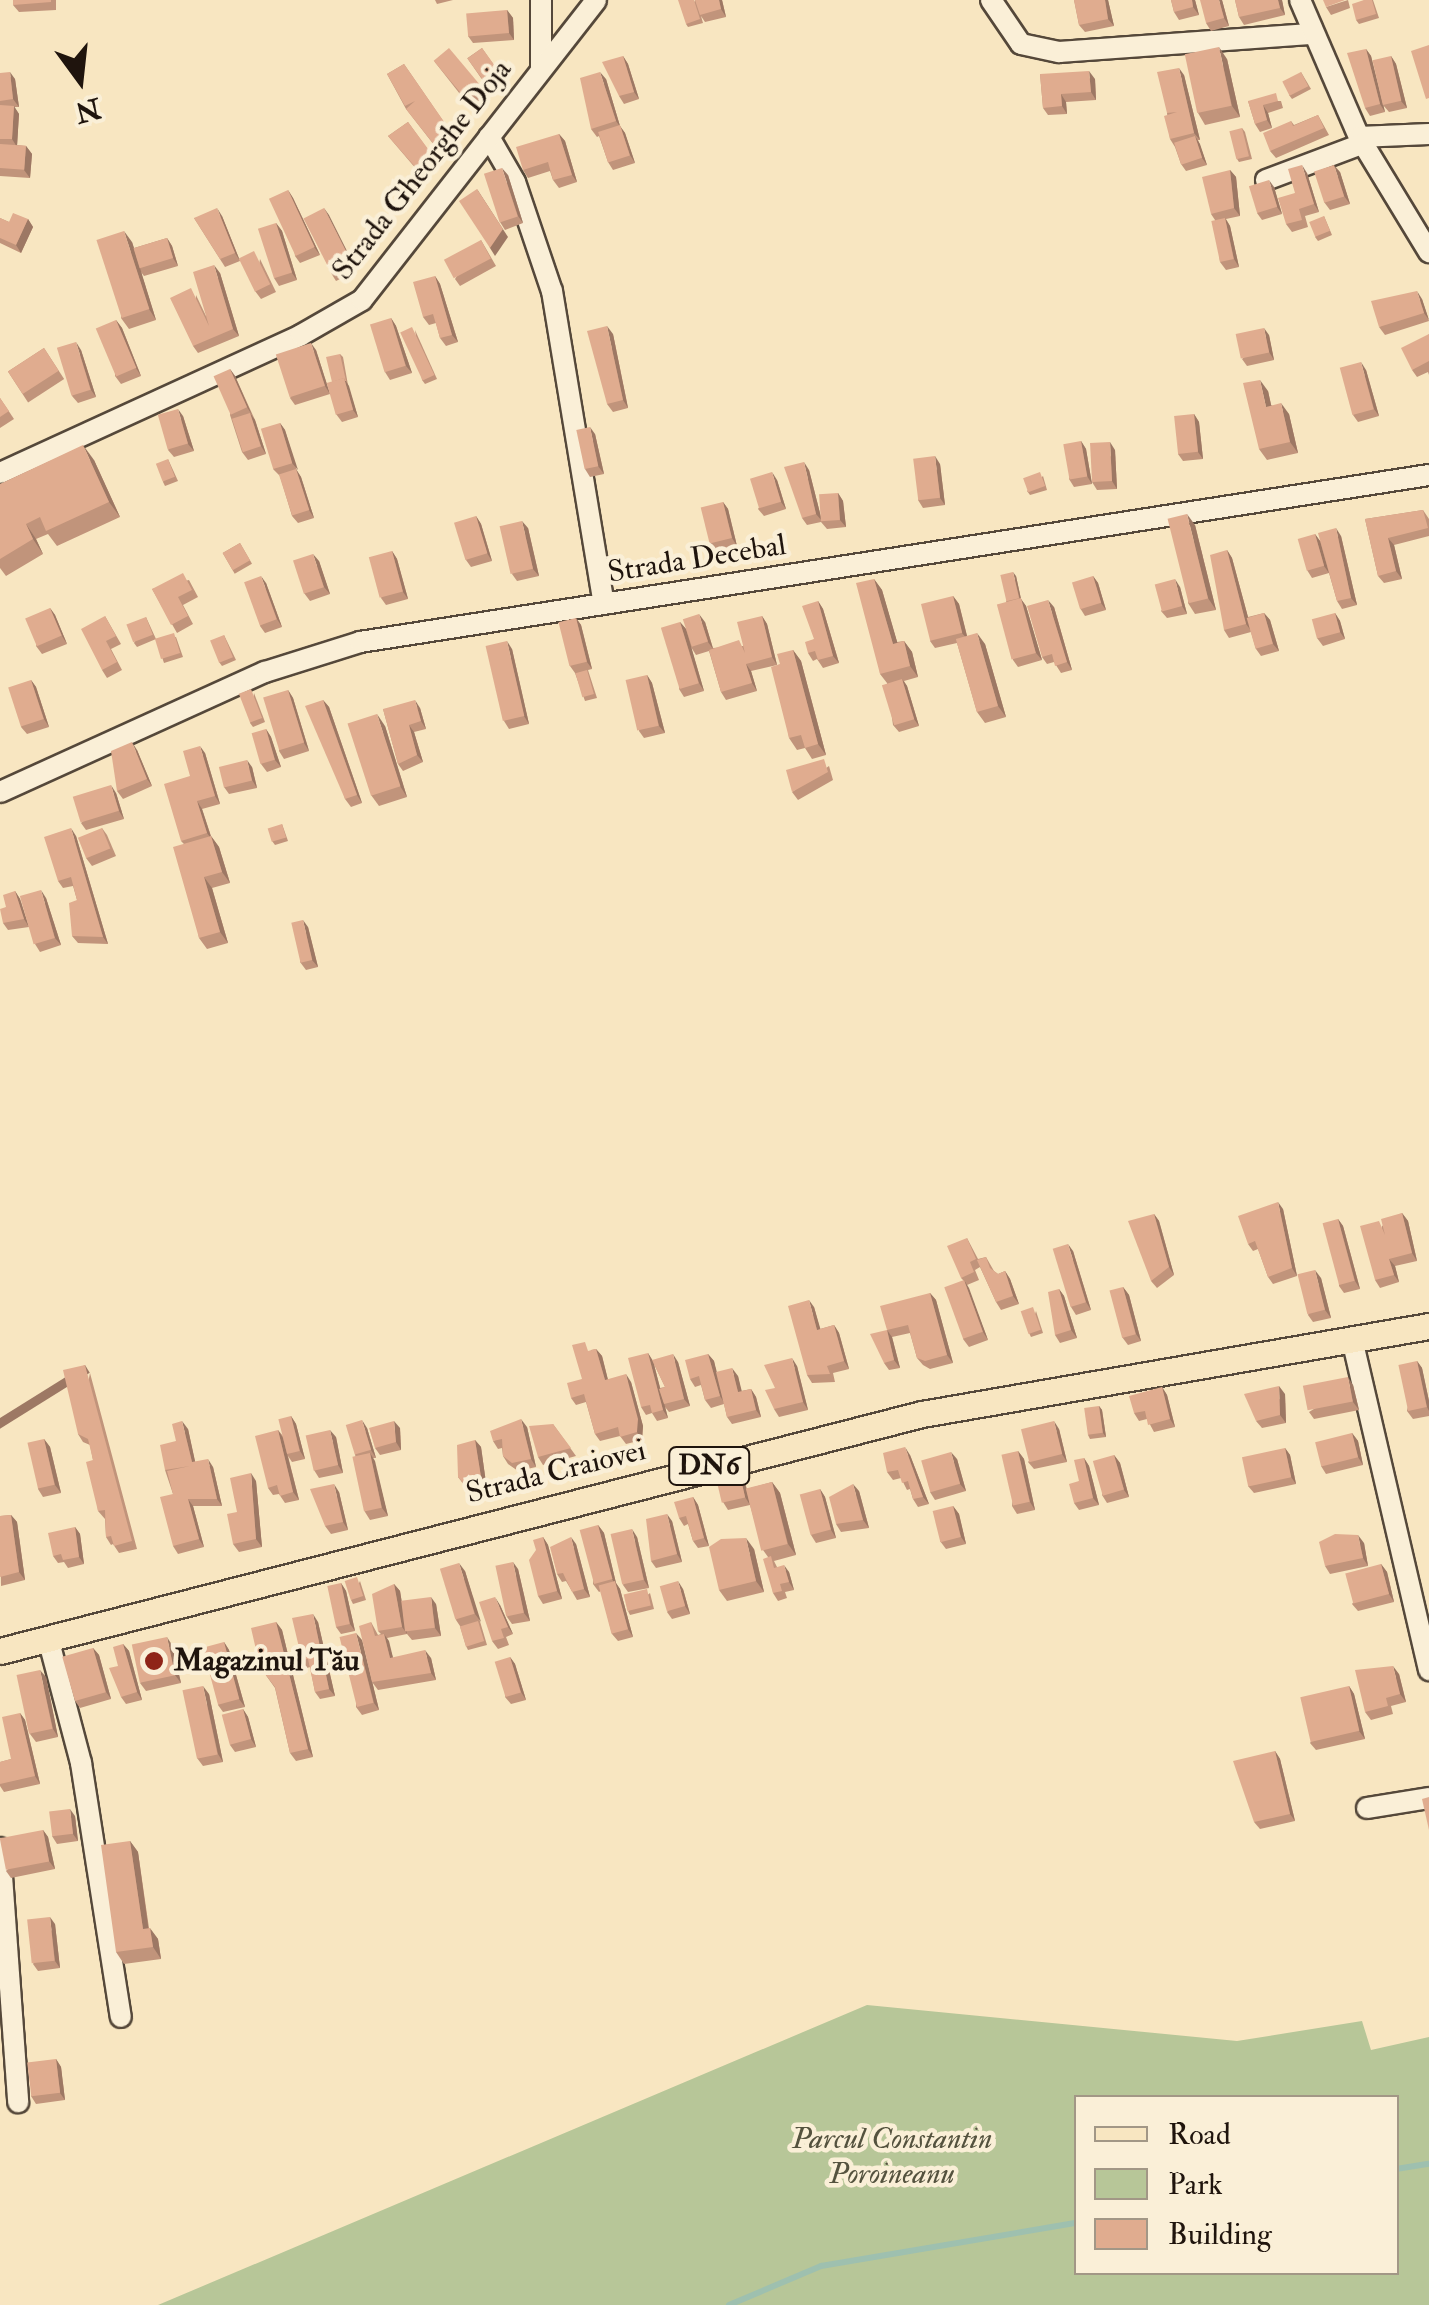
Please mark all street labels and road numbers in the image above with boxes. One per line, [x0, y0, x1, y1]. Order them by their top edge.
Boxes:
street label: Strada Gheorghe Doja [325, 53, 519, 287]
street label: Strada Decebal [605, 527, 789, 591]
street label: Strada Craiovei [463, 1432, 649, 1512]
road number: DN6 [666, 1443, 752, 1489]

